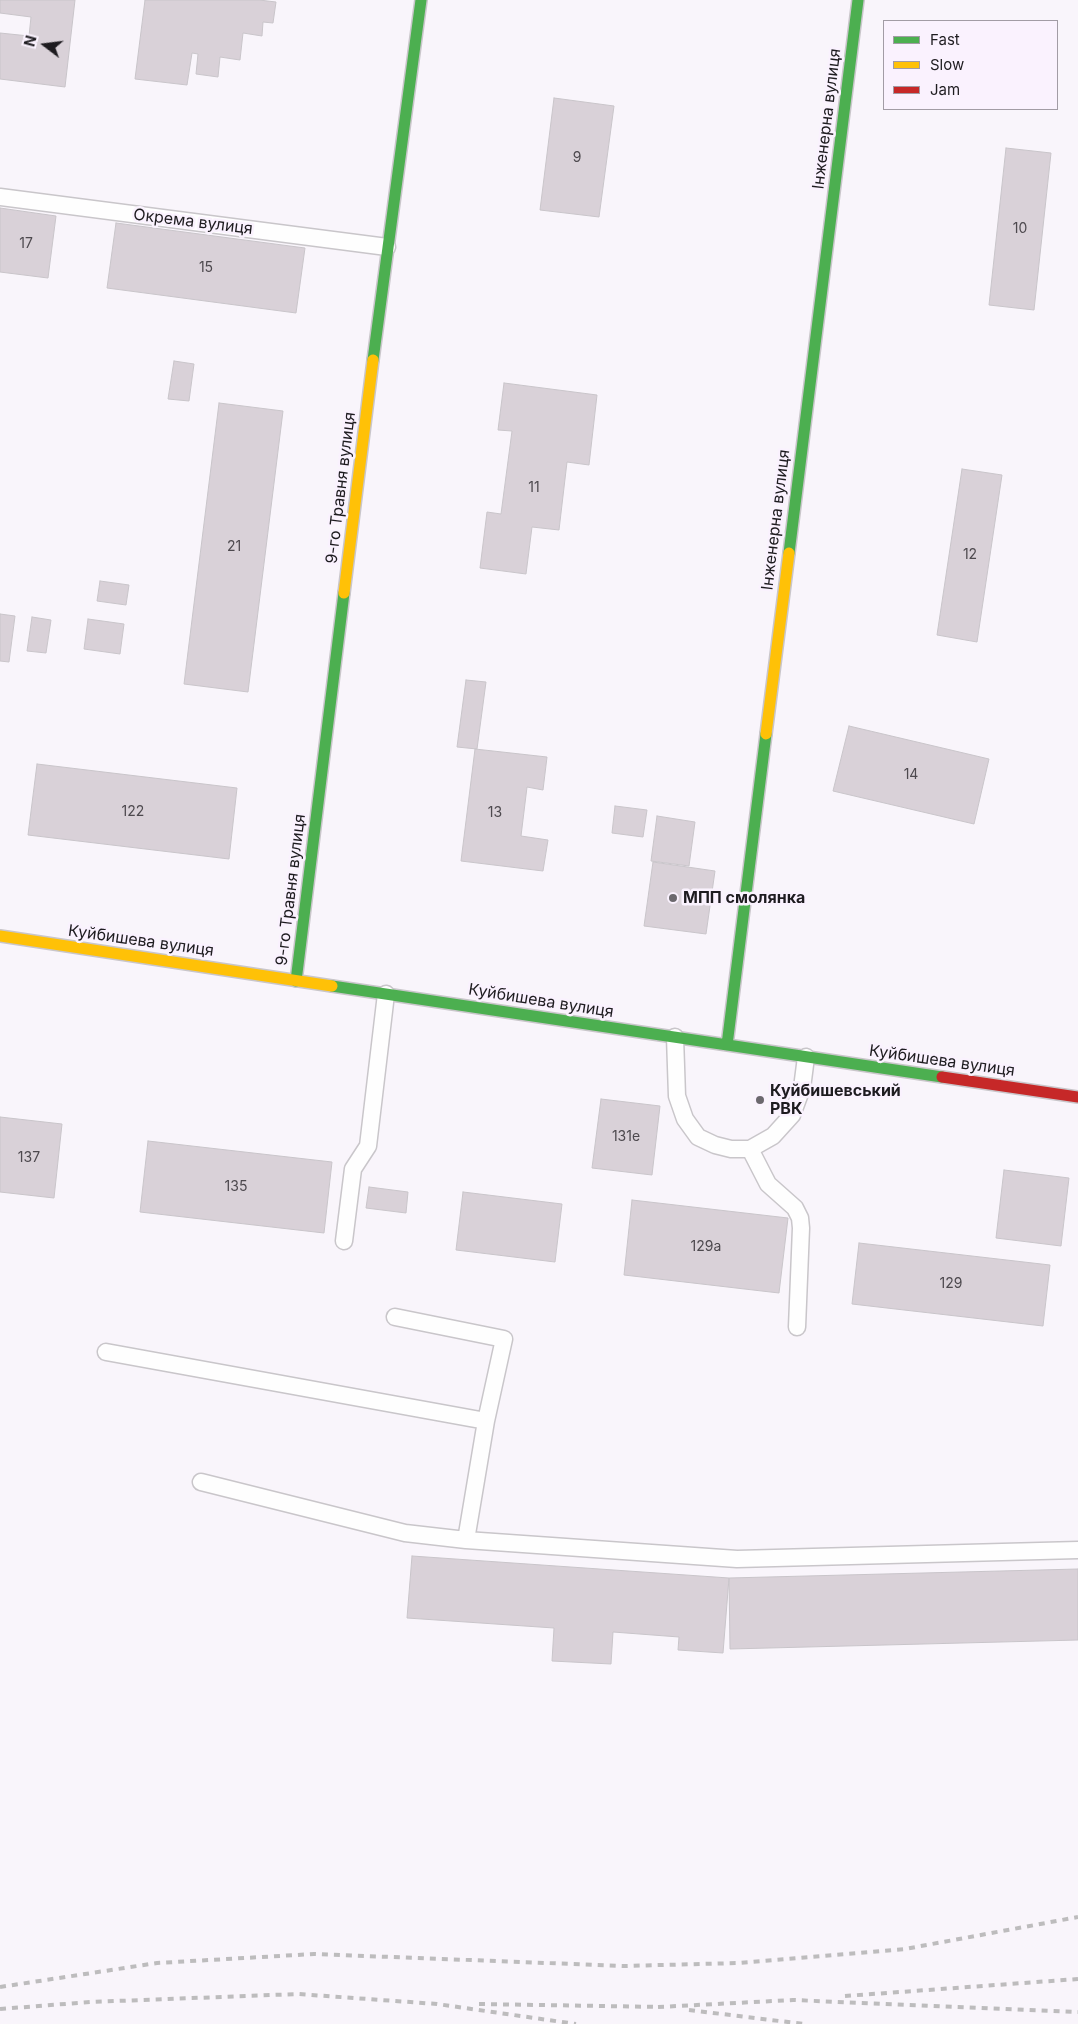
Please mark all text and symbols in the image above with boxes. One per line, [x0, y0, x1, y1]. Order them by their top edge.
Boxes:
north arrow [20, 20, 70, 70]
legend [883, 20, 1058, 110]
text: Fast [930, 30, 960, 49]
text: N [20, 34, 40, 48]
street label: Інженерна вулиця [809, 48, 845, 190]
text: Slow [930, 55, 964, 74]
text: Jam [930, 80, 960, 99]
house number: 9 [573, 150, 581, 166]
street label: Окрема вулиця [132, 205, 254, 239]
house number: 10 [1013, 221, 1027, 237]
house number: 17 [19, 236, 33, 252]
house number: 15 [199, 260, 213, 276]
street label: 9-го Травня вулиця [322, 411, 360, 565]
street label: Інженерна вулиця [758, 449, 794, 591]
house number: 11 [528, 480, 540, 496]
house number: 21 [227, 539, 241, 555]
house number: 12 [963, 547, 977, 563]
house number: 14 [904, 767, 918, 783]
house number: 122 [122, 804, 144, 820]
house number: 13 [488, 805, 502, 821]
street label: 9-го Травня вулиця [272, 813, 310, 967]
place label: МПП смолянка [683, 888, 805, 908]
marker: МПП смолянка [667, 892, 679, 904]
street label: Куйбишева вулиця [67, 921, 215, 961]
street label: Куйбишева вулиця [467, 980, 615, 1022]
street label: Куйбишева вулиця [868, 1041, 1016, 1081]
place label: Куйбишевський РВК [770, 1081, 901, 1119]
marker: Куйбишевський РВК [754, 1094, 766, 1106]
house number: 131е [612, 1129, 640, 1145]
house number: 137 [18, 1150, 40, 1166]
house number: 135 [225, 1179, 247, 1195]
house number: 129а [691, 1239, 721, 1255]
house number: 129 [940, 1276, 962, 1292]

